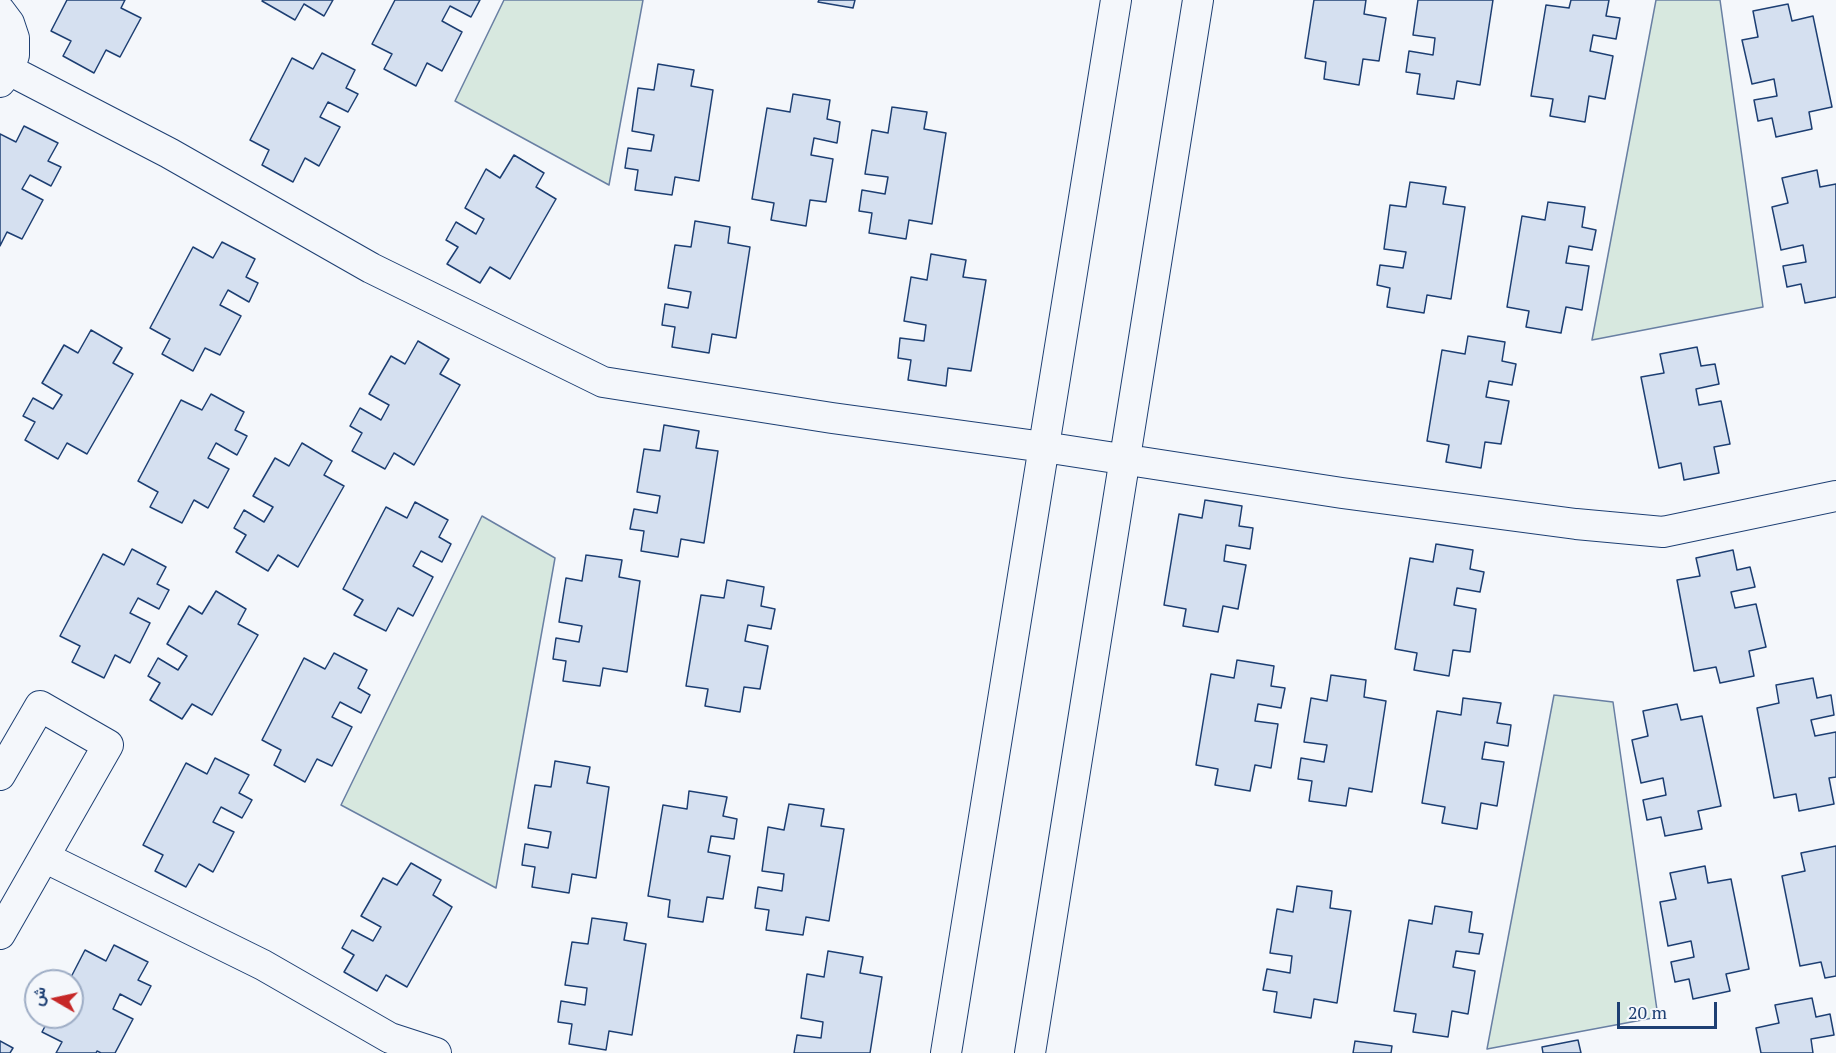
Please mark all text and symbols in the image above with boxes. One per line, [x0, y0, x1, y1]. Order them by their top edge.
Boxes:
north arrow [24, 969, 84, 1029]
text: ش [26, 985, 51, 1008]
scale bar [1620, 990, 1720, 1028]
text: 20 m [1628, 1000, 1667, 1024]

